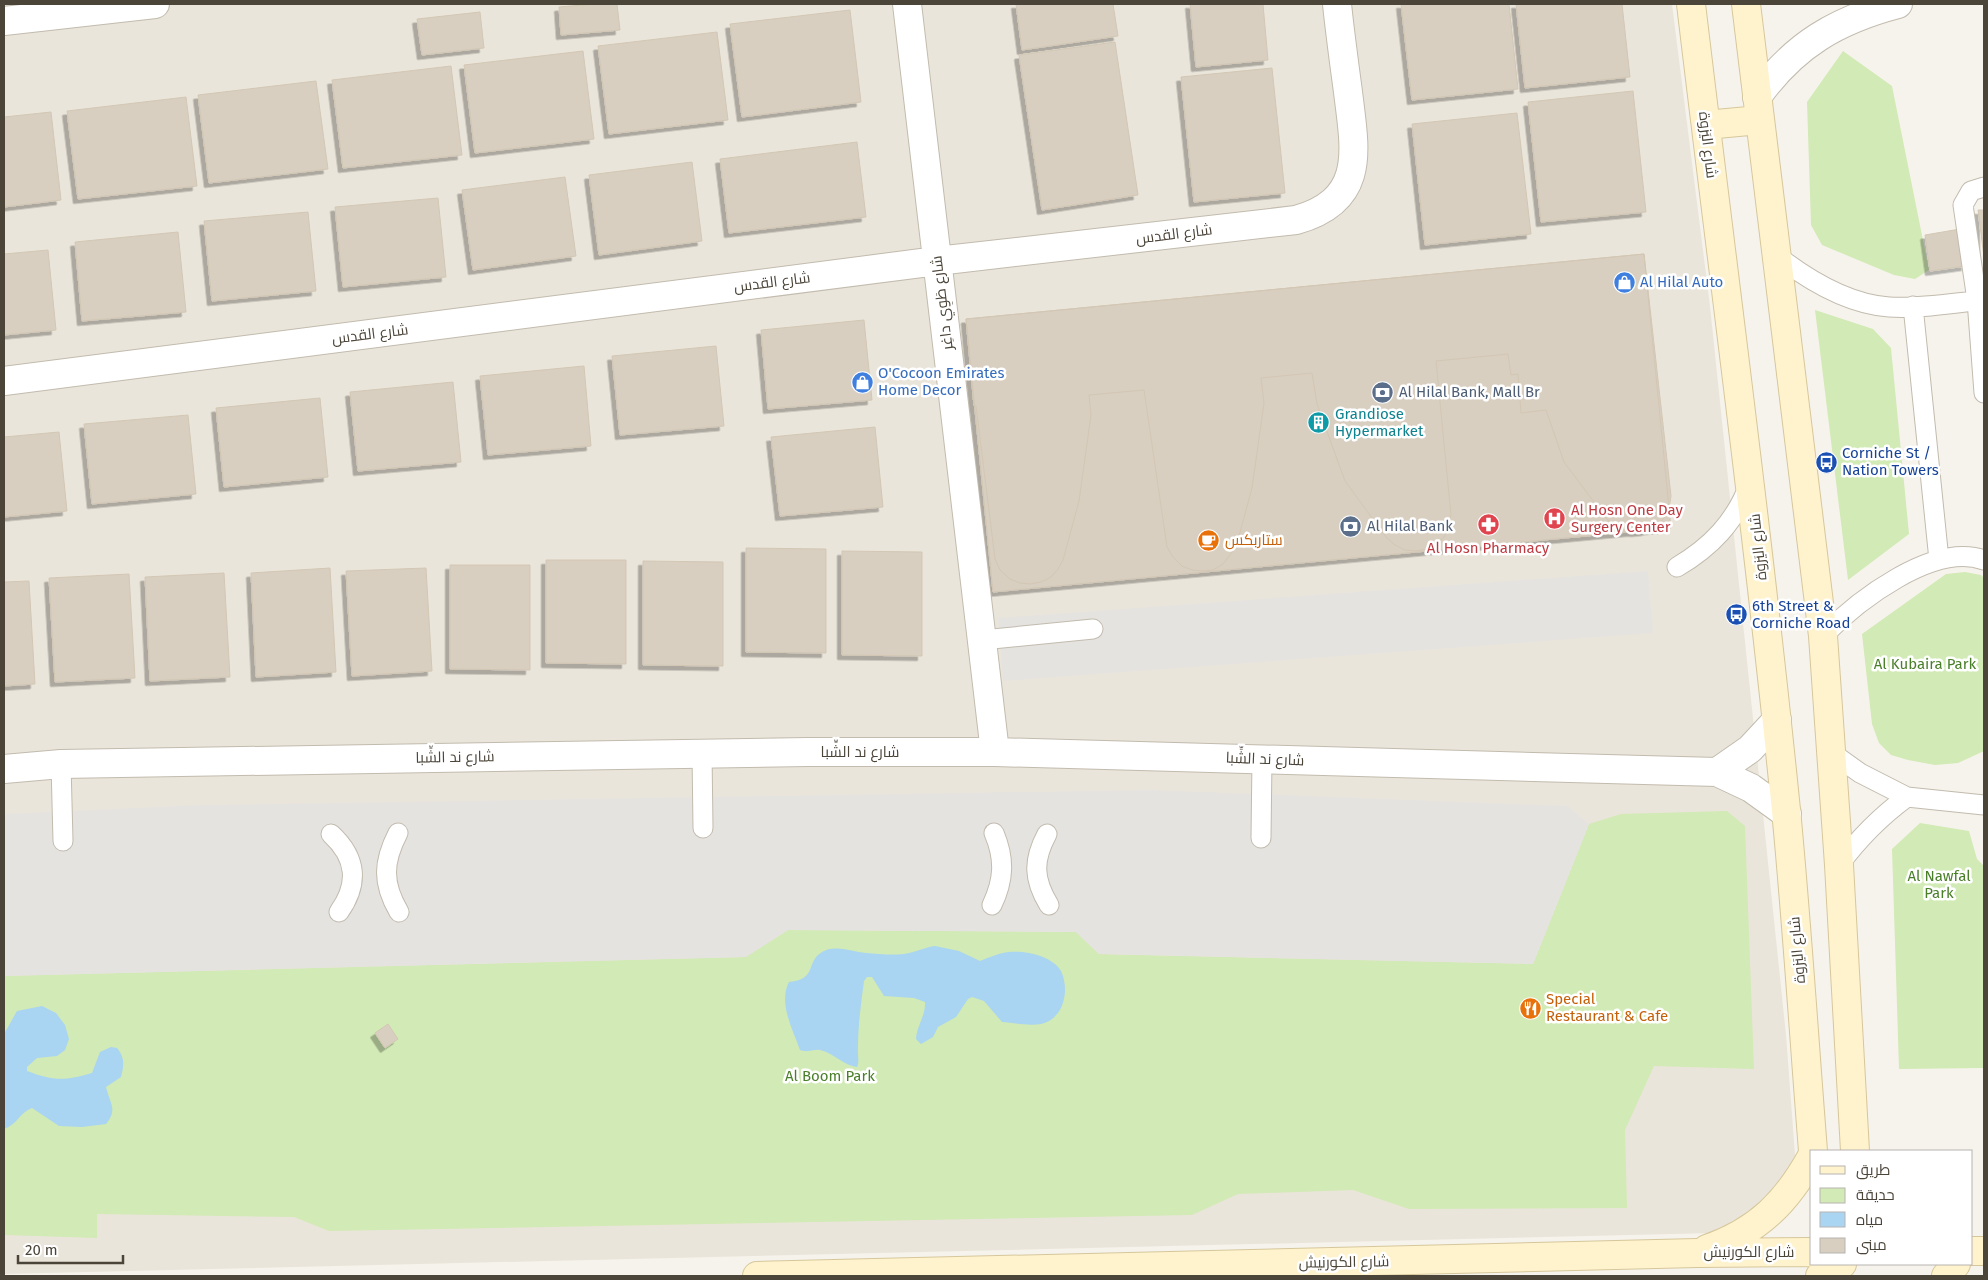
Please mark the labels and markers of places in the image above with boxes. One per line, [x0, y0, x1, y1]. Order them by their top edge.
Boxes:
shop icon: Al Hilal Auto [1612, 270, 1636, 294]
place label: Al Hilal Auto [1640, 273, 1723, 291]
place label: O'Cocoon Emirates Home Decor [878, 364, 1004, 399]
shop icon: O'Cocoon Emirates Home Decor [850, 370, 874, 394]
bank icon: Al Hilal Bank, Mall Br [1371, 380, 1395, 404]
place label: Al Hilal Bank, Mall Br [1399, 383, 1540, 401]
place label: Grandiose Hypermarket [1335, 405, 1424, 440]
building icon: Grandiose Hypermarket [1307, 411, 1331, 435]
place label: Corniche St / Nation Towers [1842, 444, 1939, 479]
bus stop icon: Corniche St / Nation Towers [1814, 450, 1838, 474]
place label: Al Hosn One Day Surgery Center [1571, 501, 1683, 536]
hospital icon: Al Hosn One Day Surgery Center [1543, 507, 1567, 531]
pharmacy icon: Al Hosn Pharmacy [1476, 513, 1500, 537]
bank icon: Al Hilal Bank [1339, 514, 1363, 538]
place label: Al Hilal Bank [1367, 517, 1453, 535]
cafe icon: ستاربكس [1197, 528, 1221, 552]
place label: ستاربكس [1225, 531, 1283, 550]
place label: Al Hosn Pharmacy [1427, 539, 1550, 557]
place label: 6th Street & Corniche Road [1752, 597, 1850, 632]
bus stop icon: 6th Street & Corniche Road [1724, 603, 1748, 627]
place label: Special Restaurant & Cafe [1546, 990, 1668, 1025]
restaurant icon: Special Restaurant & Cafe [1518, 996, 1542, 1020]

